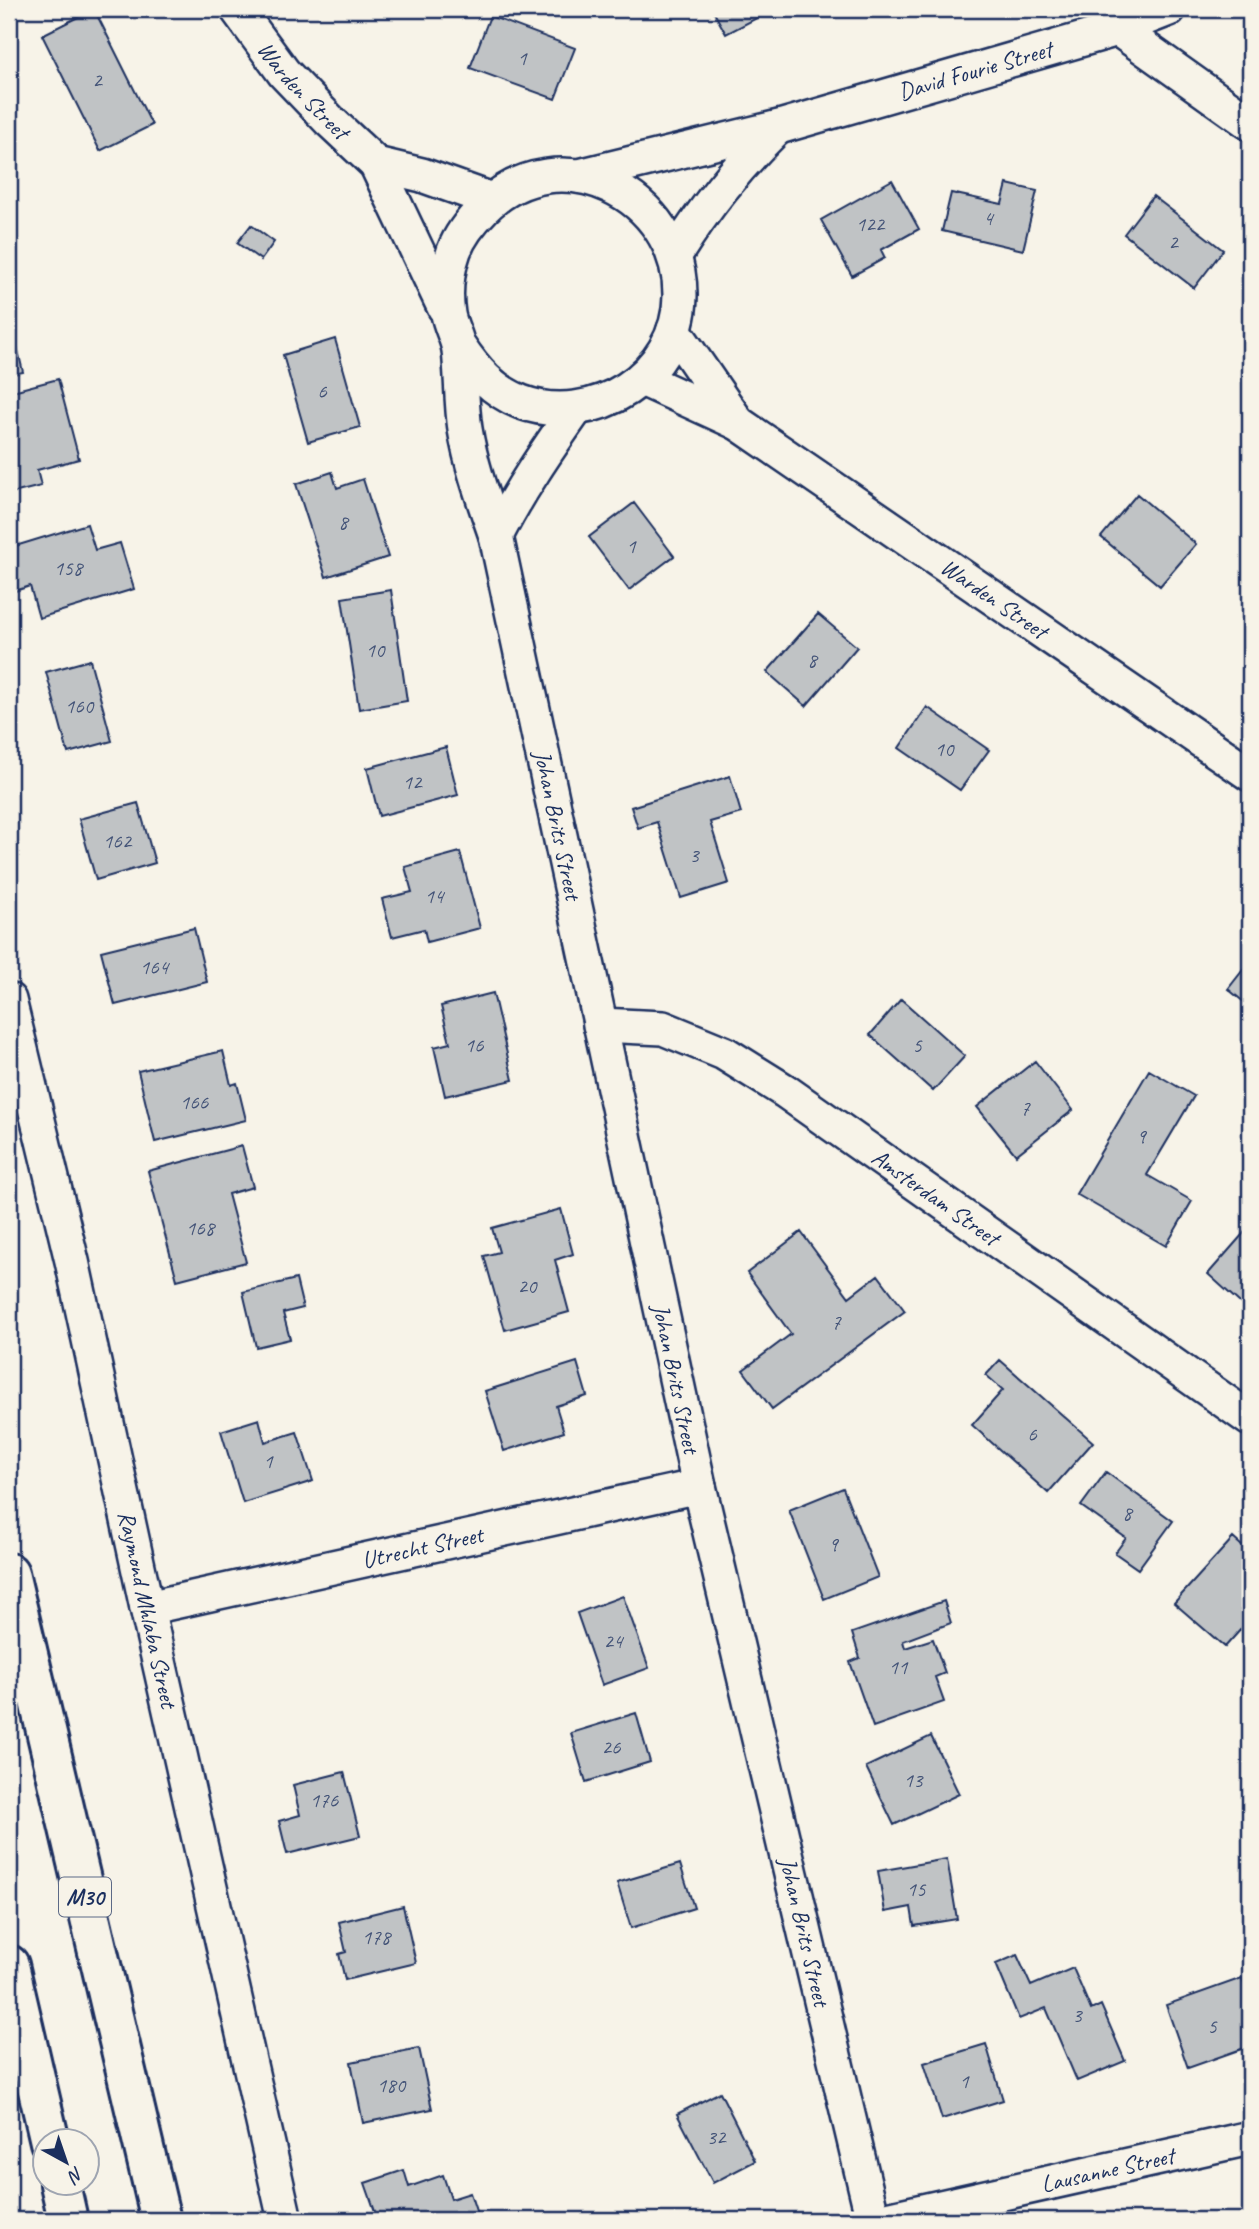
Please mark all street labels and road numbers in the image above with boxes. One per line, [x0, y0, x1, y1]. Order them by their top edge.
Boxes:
street label: David Fourie Street [895, 33, 1058, 107]
street label: Warden Street [251, 35, 357, 148]
street label: Warden Street [935, 551, 1056, 647]
street label: Johan Brits Street [527, 747, 589, 904]
street label: Amsterdam Street [866, 1142, 1007, 1254]
street label: Johan Brits Street [645, 1300, 707, 1458]
street label: Raymond Mhlaba Street [111, 1508, 184, 1713]
street label: Utrecht Street [359, 1519, 488, 1575]
street label: Johan Brits Street [772, 1854, 837, 2011]
road number: M30 [59, 1878, 111, 1916]
street label: Lausanne Street [1038, 2140, 1180, 2199]

